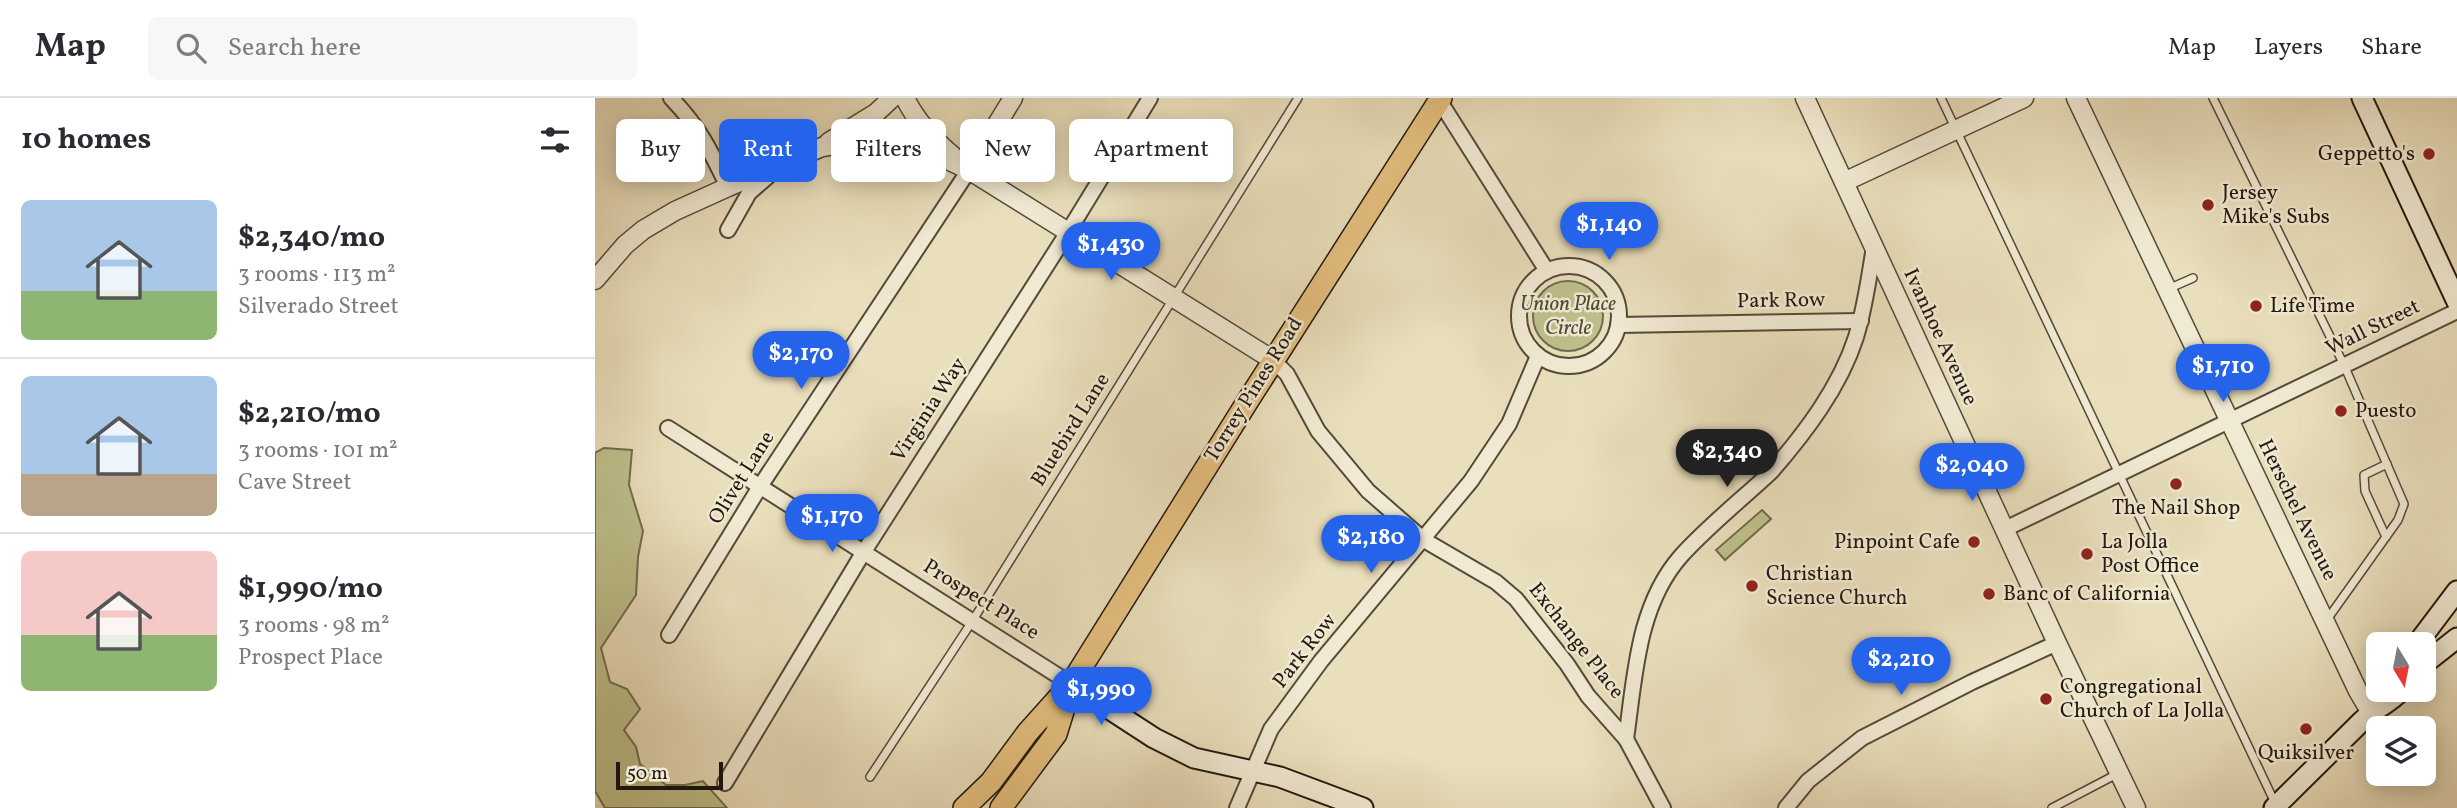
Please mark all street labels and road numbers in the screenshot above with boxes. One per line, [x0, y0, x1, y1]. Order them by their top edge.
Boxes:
street label: Ivanhoe Avenue [1896, 264, 1984, 410]
street label: Park Row [1737, 286, 1825, 316]
street label: Wall Street [2321, 293, 2425, 363]
street label: Torrey Pines Road [1198, 312, 1310, 468]
street label: Virginia Way [884, 352, 974, 468]
street label: Bluebird Lane [1025, 368, 1117, 492]
street label: Olivet Lane [702, 426, 782, 530]
street label: Herschel Avenue [2250, 434, 2344, 586]
street label: Prospect Place [917, 553, 1045, 647]
street label: Exchange Place [1521, 577, 1631, 705]
street label: Park Row [1266, 607, 1344, 695]

